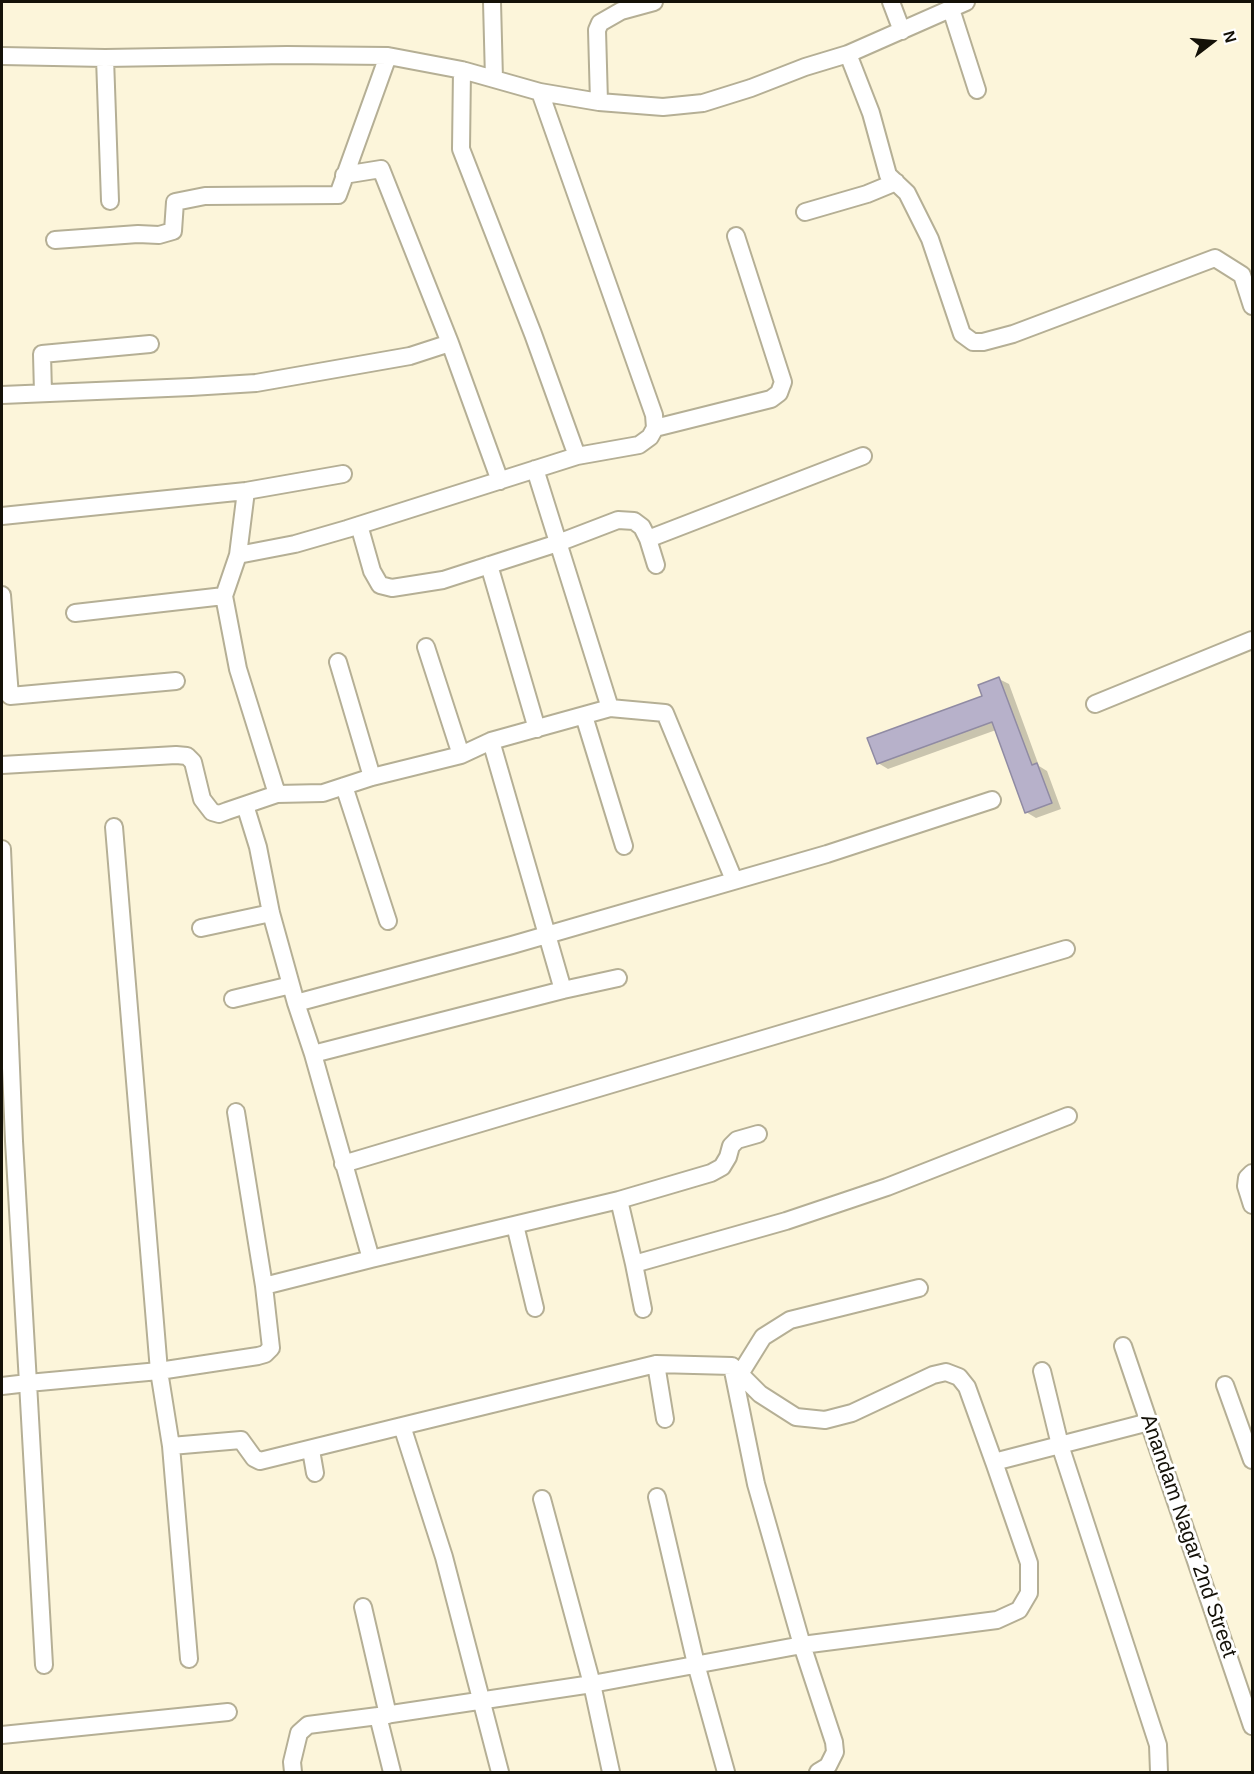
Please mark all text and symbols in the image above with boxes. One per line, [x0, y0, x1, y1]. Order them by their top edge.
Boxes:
north arrow [1182, 12, 1242, 72]
text: N [1220, 29, 1240, 45]
street label: Anandam Nagar 2nd Street [1134, 1411, 1242, 1661]

